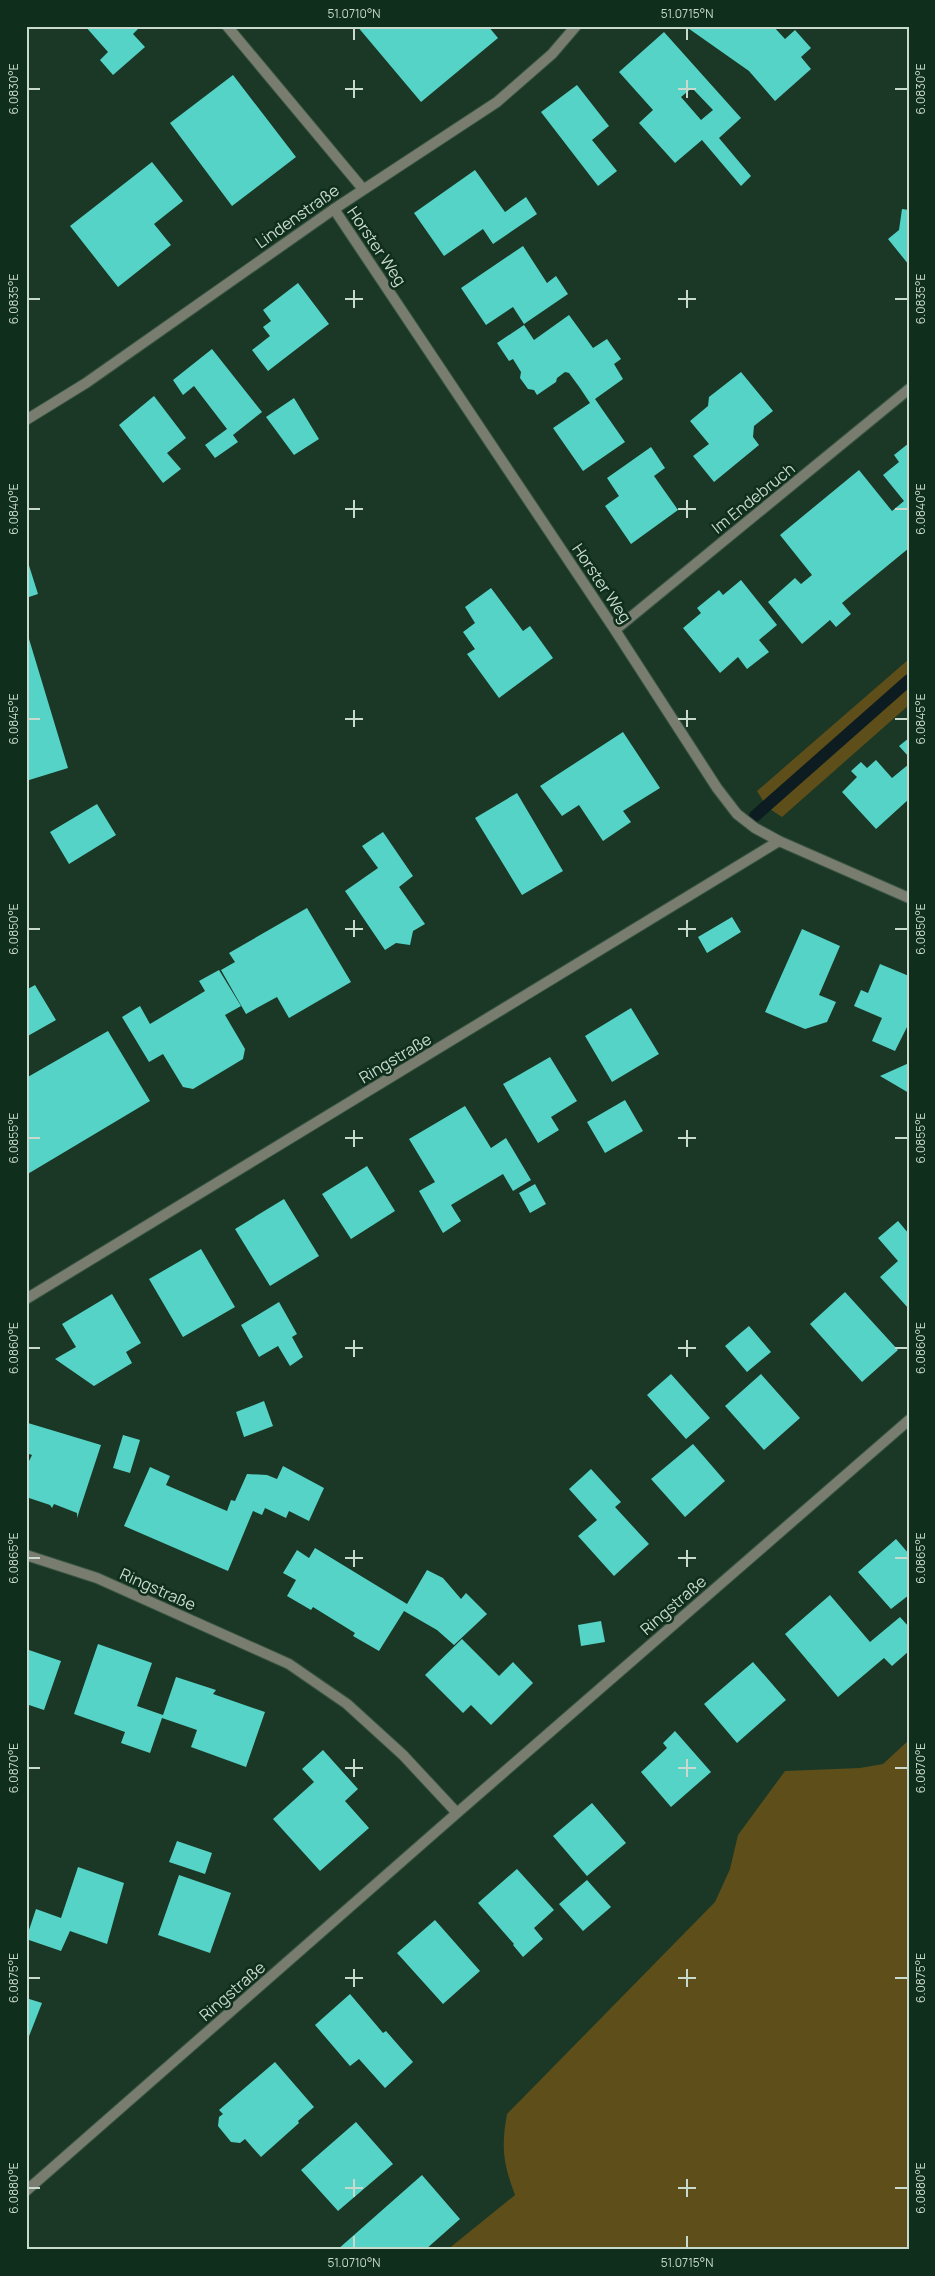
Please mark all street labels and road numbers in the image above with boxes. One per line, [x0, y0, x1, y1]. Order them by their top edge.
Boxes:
street label: Lindenstraße [251, 179, 343, 253]
street label: Horster Weg [342, 202, 412, 290]
street label: Im Endebruch [707, 458, 799, 538]
street label: Horster Weg [567, 539, 637, 627]
street label: Ringstraße [355, 1028, 435, 1088]
street label: Ringstraße [117, 1563, 199, 1615]
street label: Ringstraße [635, 1570, 711, 1640]
street label: Ringstraße [194, 1956, 270, 2026]

